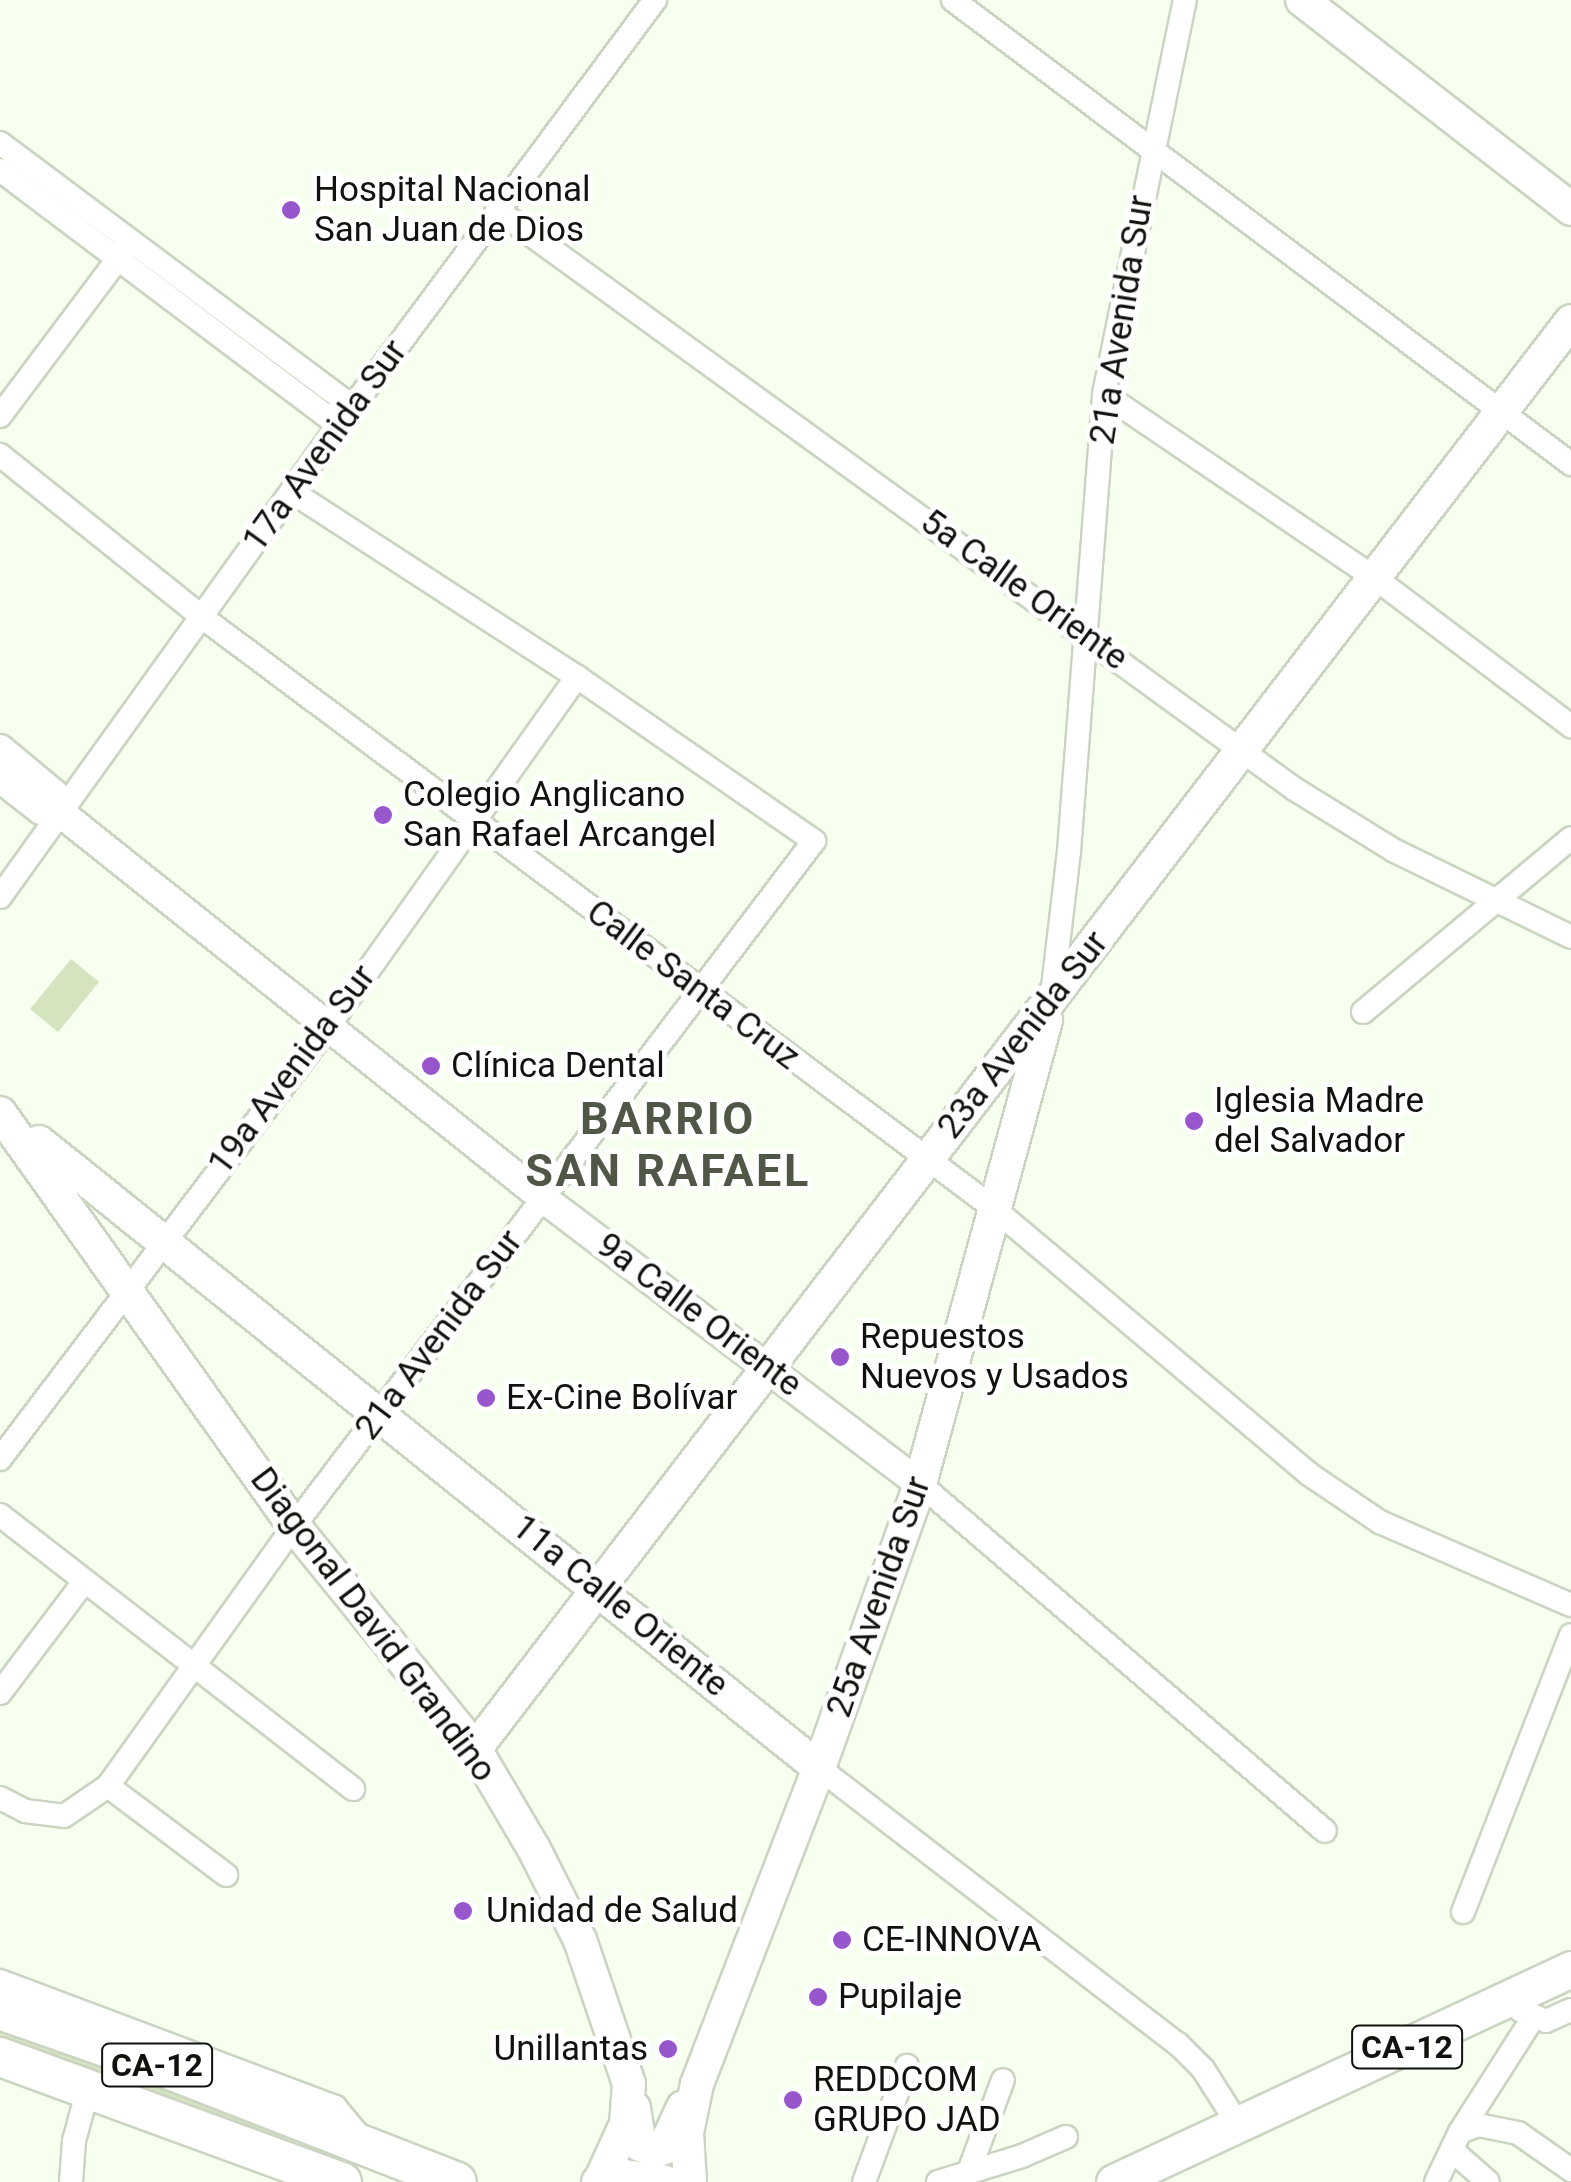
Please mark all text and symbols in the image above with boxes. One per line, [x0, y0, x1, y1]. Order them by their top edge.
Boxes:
place label: Hospital Nacional San Juan de Dios [314, 169, 591, 251]
street label: 21a Avenida Sur [1082, 192, 1162, 448]
marker: Hospital Nacional San Juan de Dios [278, 197, 304, 223]
street label: 17a Avenida Sur [234, 332, 416, 560]
street label: 5a Calle Oriente [912, 501, 1136, 679]
place label: Colegio Anglicano San Rafael Arcangel [403, 774, 716, 856]
marker: Colegio Anglicano San Rafael Arcangel [372, 804, 394, 826]
street label: Calle Santa Cruz [578, 891, 808, 1079]
street label: 23a Avenida Sur [929, 923, 1117, 1147]
street label: 19a Avenida Sur [200, 957, 384, 1183]
place label: Clínica Dental [451, 1045, 665, 1087]
marker: Clínica Dental [420, 1055, 442, 1077]
place label: Iglesia Madre del Salvador [1214, 1080, 1424, 1162]
district label: BARRIO SAN RAFAEL [525, 1092, 811, 1198]
marker: Iglesia Madre del Salvador [1183, 1110, 1205, 1132]
street label: 21a Avenida Sur [347, 1222, 531, 1448]
street label: 9a Calle Oriente [588, 1224, 810, 1406]
place label: Repuestos Nuevos y Usados [860, 1316, 1129, 1398]
marker: Repuestos Nuevos y Usados [829, 1346, 851, 1368]
place label: Ex-Cine Bolívar [506, 1377, 737, 1419]
marker: Ex-Cine Bolívar [475, 1387, 497, 1409]
street label: Diagonal David Grandino [241, 1460, 505, 1790]
street label: 25a Avenida Sur [818, 1471, 940, 1723]
street label: 11a Calle Oriente [504, 1506, 736, 1706]
place label: Unidad de Salud [486, 1890, 738, 1932]
marker: Unidad de Salud [450, 1898, 476, 1924]
place label: CE-INNOVA [862, 1919, 1041, 1961]
marker: CE-INNOVA [831, 1929, 853, 1951]
place label: Pupilaje [838, 1976, 962, 2018]
marker: Pupilaje [807, 1986, 829, 2008]
road number: CA-12 [1350, 2020, 1464, 2074]
place label: Unillantas [494, 2028, 648, 2070]
road number: CA-12 [100, 2038, 214, 2092]
marker: Unillantas [657, 2038, 679, 2060]
place label: REDDCOM GRUPO JAD [813, 2059, 1001, 2141]
marker: REDDCOM GRUPO JAD [782, 2089, 804, 2111]

